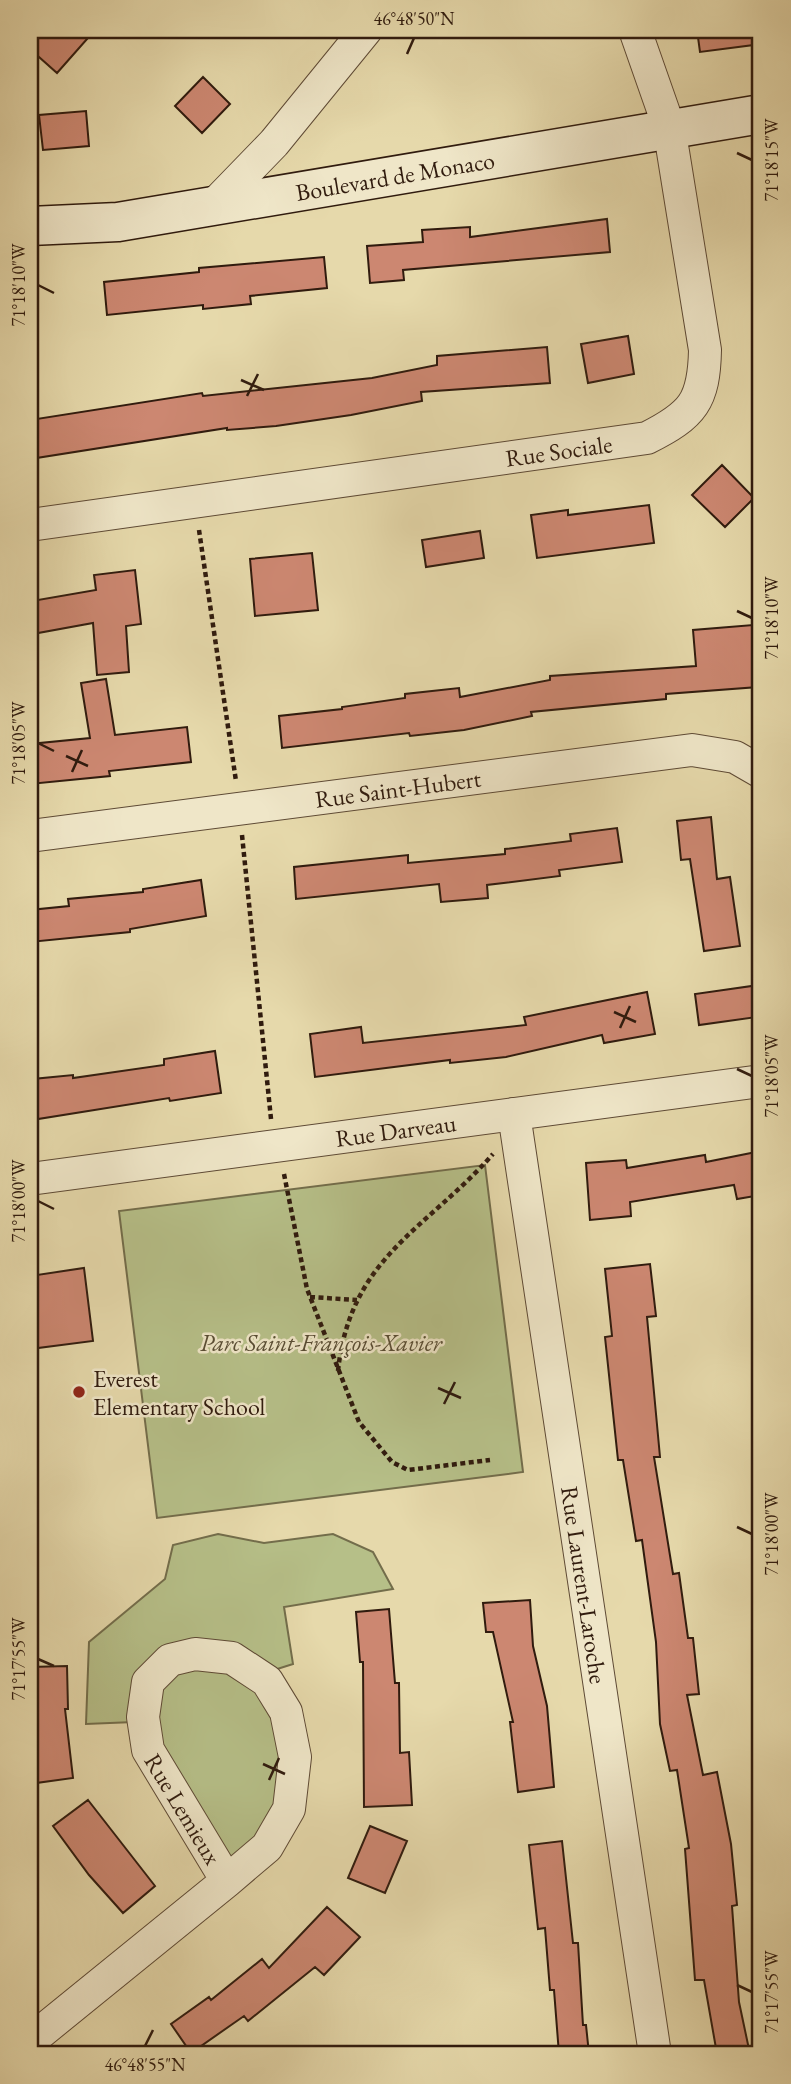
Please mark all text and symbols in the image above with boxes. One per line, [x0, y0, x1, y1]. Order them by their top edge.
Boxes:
text: 46°48'50"N [374, 7, 455, 30]
text: 71°18'15"W [760, 118, 783, 202]
street label: Boulevard de Monaco [293, 143, 497, 207]
text: 71°18'10"W [7, 243, 30, 327]
street label: Rue Sociale [503, 428, 614, 473]
text: 71°18'10"W [760, 576, 783, 660]
text: 71°18'05"W [7, 701, 30, 785]
street label: Rue Saint-Hubert [313, 762, 483, 814]
text: 71°18'05"W [760, 1034, 783, 1118]
street label: Rue Darveau [334, 1107, 458, 1153]
text: 71°18'00"W [7, 1159, 30, 1243]
park label: Parc Saint-François-Xavier [200, 1327, 444, 1358]
place label: Everest Elementary School [93, 1363, 265, 1422]
marker: Everest Elementary School [71, 1384, 87, 1400]
street label: Rue Laurent-Laroche [554, 1484, 615, 1686]
text: 71°18'00"W [760, 1492, 783, 1576]
text: 71°17'55"W [7, 1617, 30, 1701]
street label: Rue Lemieux [138, 1747, 229, 1871]
text: 71°17'55"W [760, 1950, 783, 2034]
text: 46°48'55"N [105, 2053, 186, 2076]

